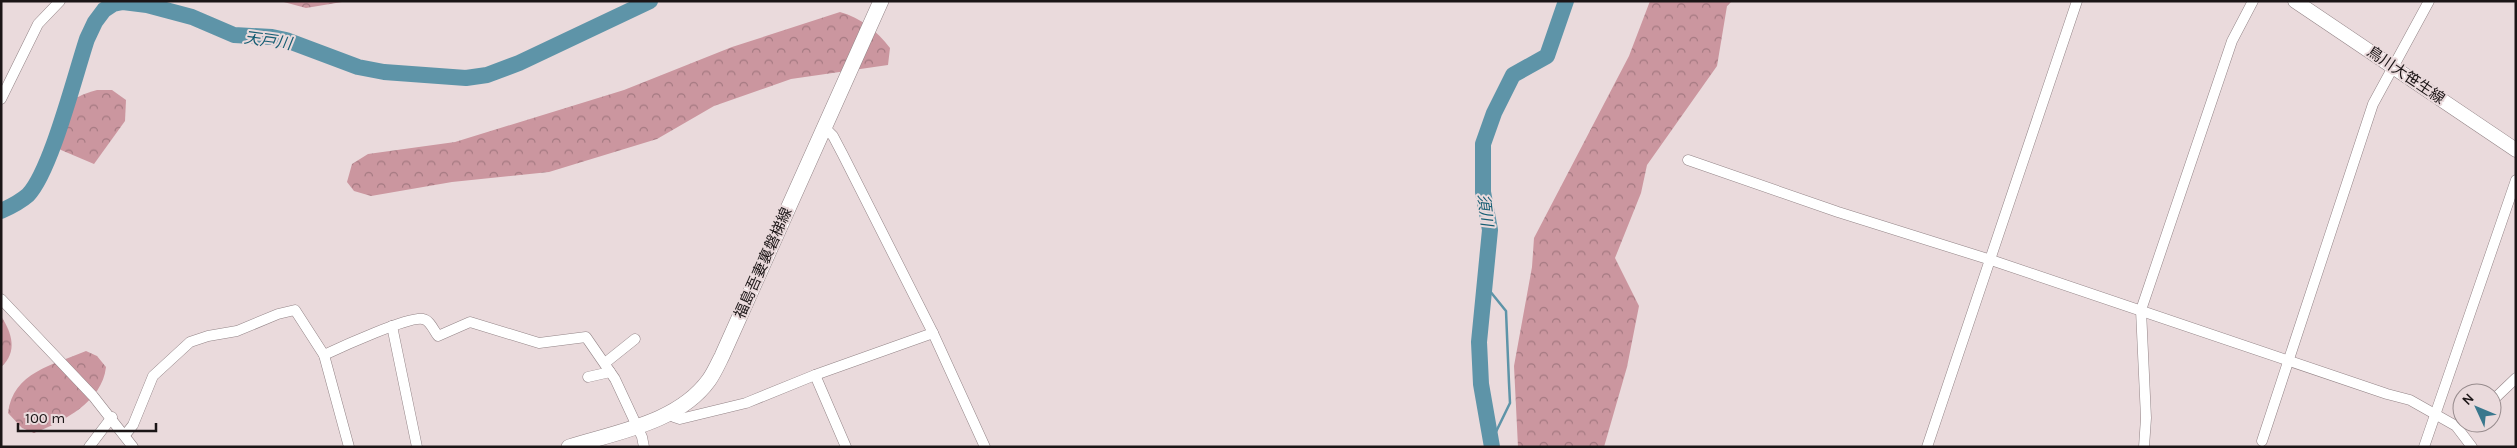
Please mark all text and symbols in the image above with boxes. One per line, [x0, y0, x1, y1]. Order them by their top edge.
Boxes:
water label: 天戸川 [243, 28, 295, 54]
street label: 鳥川大笹生線 [2364, 42, 2448, 108]
water label: 須川 [1474, 193, 1497, 229]
street label: 福島吾妻裏磐梯線 [730, 205, 796, 321]
north arrow [2452, 383, 2502, 433]
text: N [2458, 390, 2478, 409]
scale bar [18, 400, 155, 432]
text: 100 m [25, 409, 65, 427]

